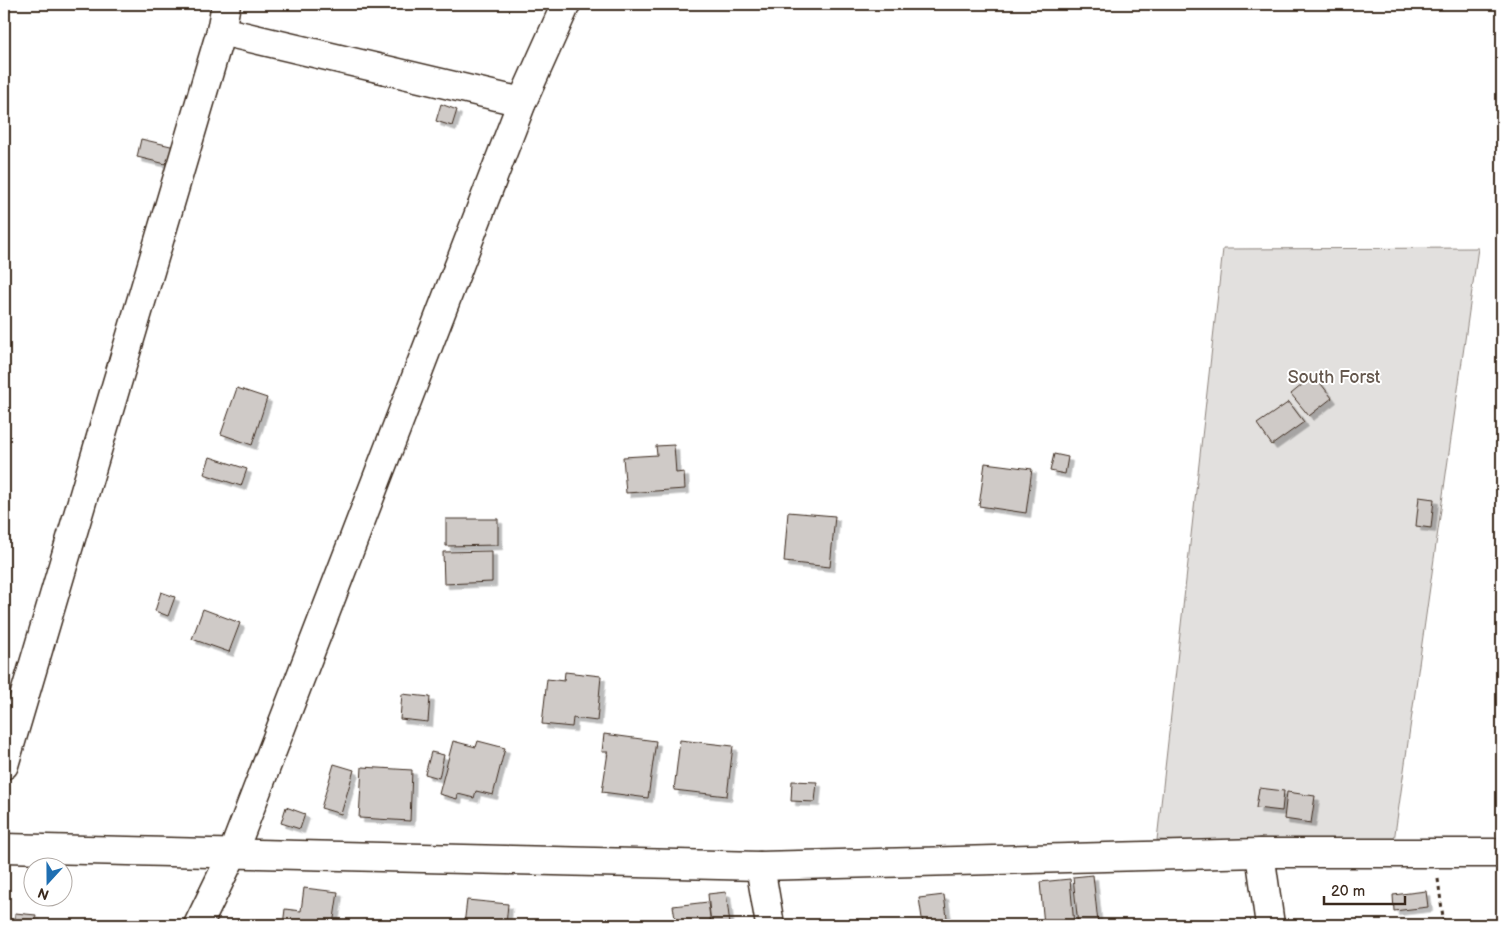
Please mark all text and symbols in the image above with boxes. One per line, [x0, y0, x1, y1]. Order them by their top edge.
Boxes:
park label: South Forst [1288, 367, 1381, 388]
north arrow [22, 856, 72, 906]
scale bar [1324, 874, 1405, 906]
text: 20 m [1331, 882, 1365, 901]
text: N [36, 884, 51, 903]

